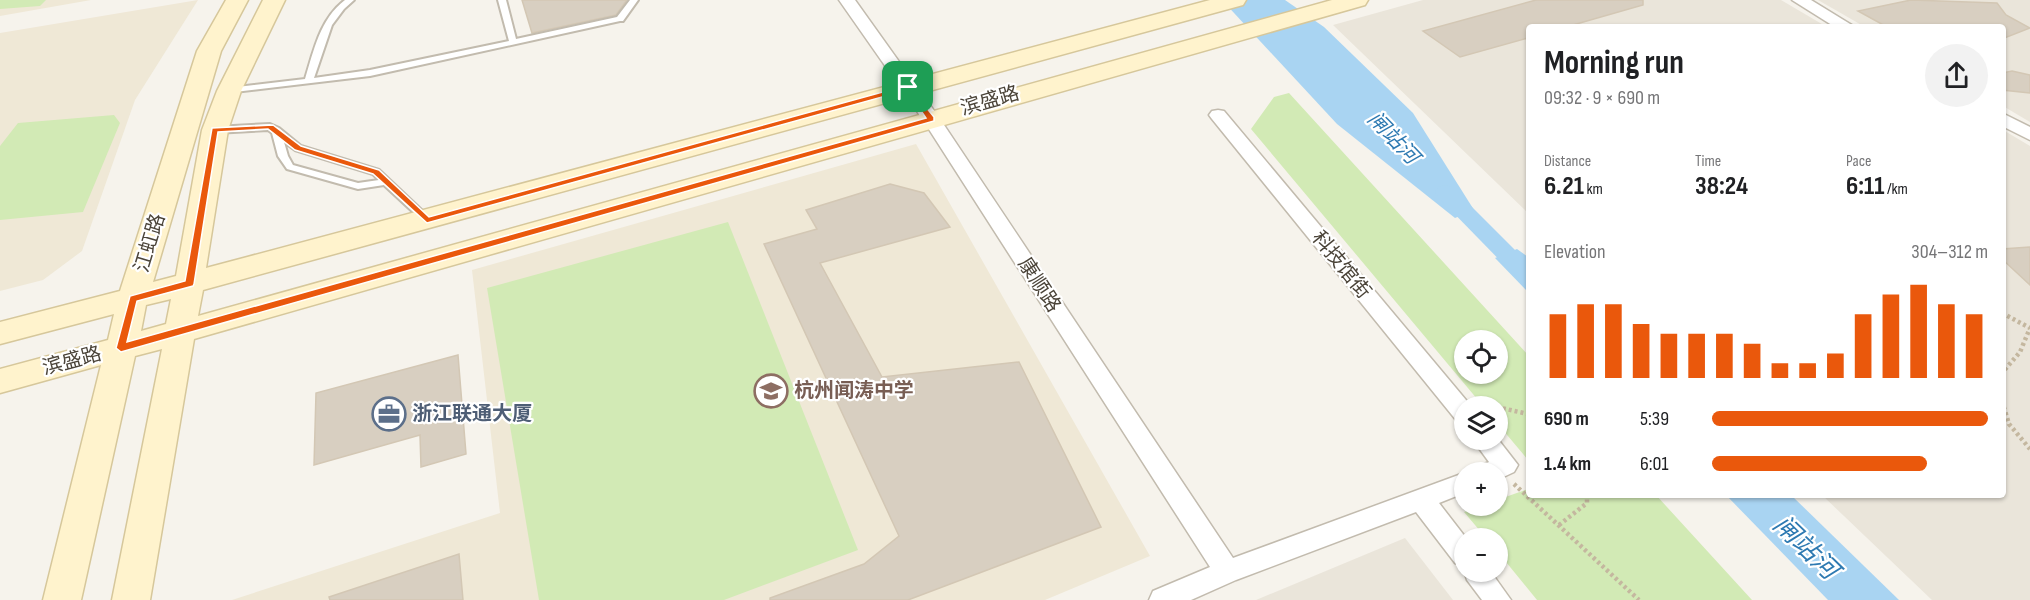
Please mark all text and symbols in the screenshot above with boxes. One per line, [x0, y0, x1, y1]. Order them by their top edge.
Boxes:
text: Morning run [1544, 43, 1684, 83]
button: share [1925, 44, 1988, 107]
pin [882, 61, 933, 112]
icon: arrive [891, 70, 924, 103]
street label: 滨盛路 [958, 81, 1022, 121]
text: 09:32 · 9 × 690 m [1544, 86, 1660, 110]
water label: 闸站河 [1362, 107, 1427, 172]
text: Distance [1544, 152, 1591, 171]
text: Time [1695, 152, 1721, 171]
text: Pace [1846, 152, 1871, 171]
text: 6.21 [1544, 171, 1584, 202]
text: 38:24 [1695, 171, 1748, 202]
text: 6:11 [1846, 171, 1884, 202]
text: km [1584, 180, 1603, 199]
text: /km [1884, 180, 1908, 199]
street label: 江虹路 [130, 211, 170, 275]
street label: 科技馆街 [1307, 226, 1375, 304]
text: Elevation [1544, 240, 1606, 264]
text: 304–312 m [1911, 240, 1988, 264]
street label: 康顺路 [1013, 253, 1065, 317]
map controls [1454, 330, 1508, 582]
button: locate [1454, 330, 1508, 384]
street label: 滨盛路 [40, 342, 104, 380]
school or university icon: 杭州闻涛中学 [753, 373, 789, 409]
place label: 杭州闻涛中学 [794, 379, 914, 403]
office icon: 浙江联通大厦 [371, 396, 407, 432]
button: layers [1454, 396, 1508, 450]
place label: 浙江联通大厦 [412, 402, 532, 426]
text: 690 m [1544, 407, 1589, 431]
text: 5:39 [1640, 407, 1669, 431]
text: 1.4 km [1544, 452, 1591, 476]
text: 6:01 [1640, 452, 1668, 476]
button: + [1454, 462, 1508, 516]
water label: 闸站河 [1766, 510, 1847, 590]
button: − [1454, 528, 1508, 582]

